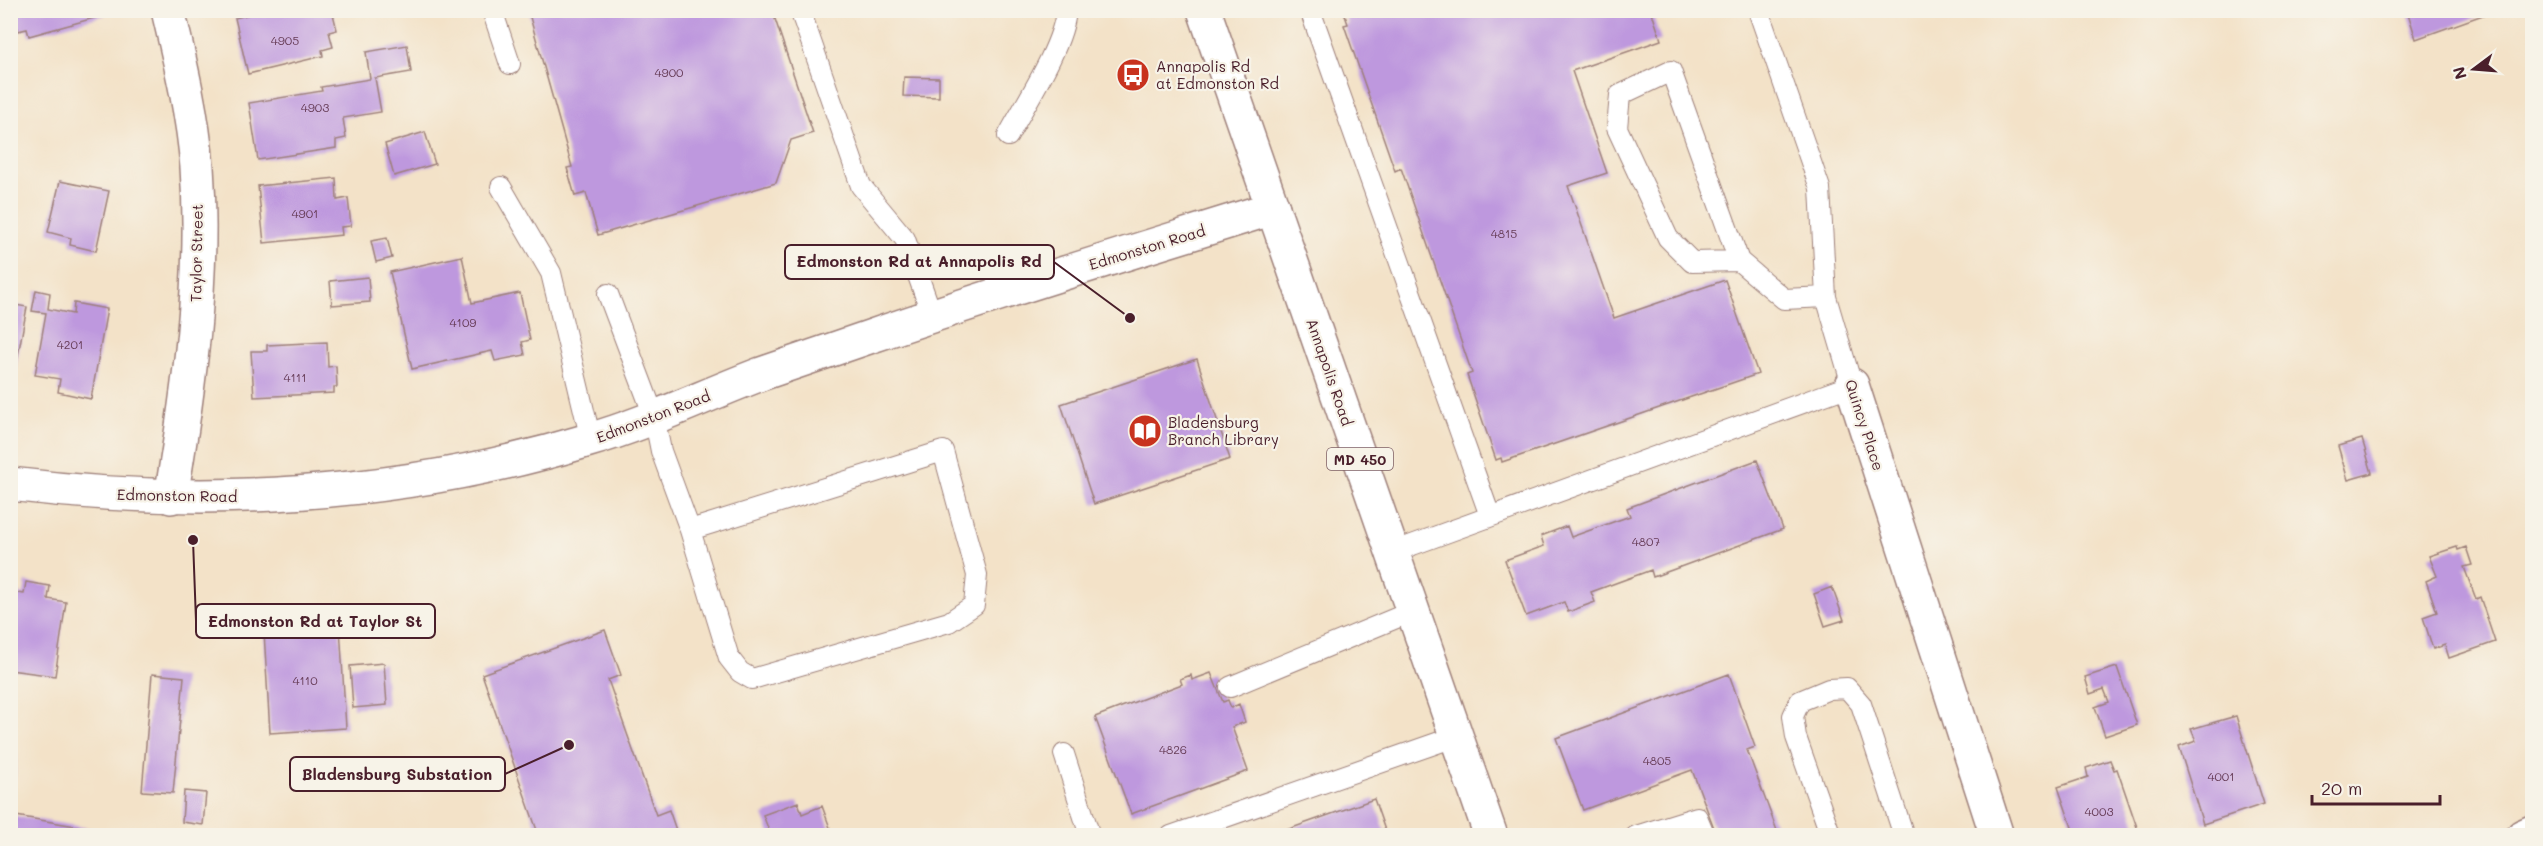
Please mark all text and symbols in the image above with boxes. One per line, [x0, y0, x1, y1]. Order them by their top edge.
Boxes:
house number: 4905 [271, 32, 299, 48]
north arrow [2444, 39, 2504, 99]
place label: Annapolis Rd at Edmonston Rd [1156, 56, 1279, 93]
bus stop icon: Annapolis Rd at Edmonston Rd [1115, 57, 1151, 93]
house number: 4900 [655, 64, 684, 80]
text: N [2447, 65, 2471, 82]
house number: 4903 [301, 99, 329, 115]
street label: Taylor Street [185, 204, 207, 302]
house number: 4901 [292, 205, 318, 221]
street label: Edmonston Road [1086, 220, 1208, 274]
house number: 4815 [1491, 225, 1517, 241]
callout: Edmonston Rd at Annapolis Rd [785, 245, 1054, 279]
text: Edmonston Rd at Annapolis Rd [796, 250, 1042, 271]
house number: 4109 [450, 314, 476, 330]
street label: Annapolis Road [1302, 316, 1358, 428]
house number: 4201 [57, 336, 83, 352]
house number: 4111 [283, 369, 307, 385]
street label: Quincy Place [1841, 377, 1889, 473]
street label: Edmonston Road [593, 385, 713, 447]
place label: Bladensburg Branch Library [1168, 412, 1279, 449]
library icon: Bladensburg Branch Library [1127, 413, 1163, 449]
road number: MD 450 [1327, 448, 1393, 470]
street label: Edmonston Road [117, 484, 237, 506]
house number: 4807 [1632, 533, 1661, 549]
callout: Edmonston Rd at Taylor St [196, 604, 435, 638]
text: Edmonston Rd at Taylor St [208, 610, 422, 631]
house number: 4110 [292, 672, 318, 688]
house number: 4826 [1159, 741, 1187, 757]
house number: 4805 [1643, 752, 1671, 768]
callout: Bladensburg Substation [290, 757, 505, 791]
text: Bladensburg Substation [302, 763, 492, 784]
house number: 4001 [2207, 768, 2235, 784]
scale bar [2312, 768, 2440, 806]
text: 20 m [2321, 776, 2362, 800]
house number: 4003 [2085, 803, 2113, 819]

